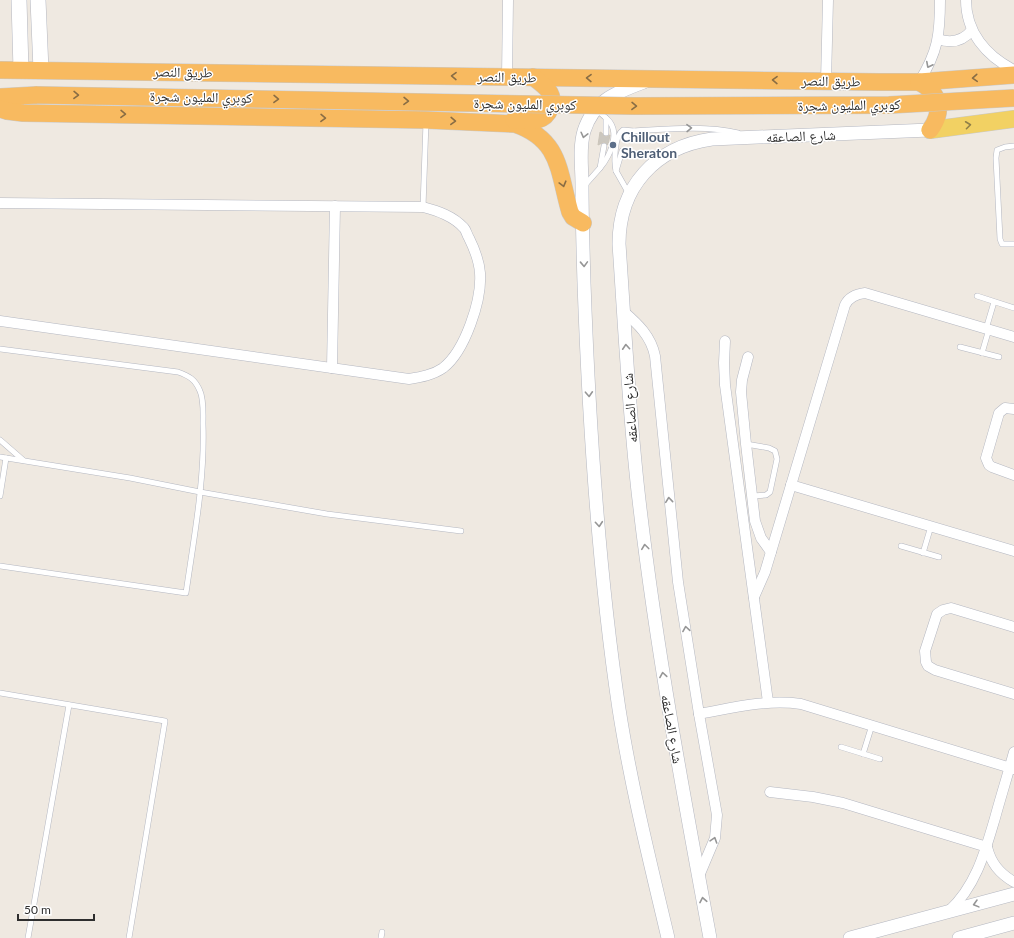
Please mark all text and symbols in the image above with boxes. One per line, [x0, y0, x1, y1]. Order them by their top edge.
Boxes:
one-way arrow [926, 61, 934, 68]
street label: طريق النصر [152, 62, 213, 83]
street label: طريق النصر [476, 67, 537, 88]
street label: طريق النصر [800, 71, 861, 92]
one-way arrow [451, 72, 457, 80]
one-way arrow [972, 73, 978, 82]
one-way arrow [586, 74, 592, 82]
one-way arrow [772, 76, 778, 84]
street label: كوبري المليون شجرة [149, 87, 253, 109]
one-way arrow [73, 91, 79, 99]
street label: كوبري المليون شجرة [473, 94, 577, 116]
one-way arrow [273, 95, 279, 103]
street label: كوبري المليون شجرة [797, 95, 901, 117]
one-way arrow [403, 97, 409, 105]
one-way arrow [631, 102, 637, 110]
one-way arrow [120, 110, 126, 119]
one-way arrow [320, 114, 326, 122]
one-way arrow [450, 116, 456, 125]
one-way arrow [965, 121, 971, 130]
one-way arrow [686, 123, 692, 132]
street label: شارع الصاعقه [766, 126, 836, 147]
place label: Chillout Sheraton [621, 128, 677, 161]
one-way arrow [580, 131, 589, 138]
marker: Chillout Sheraton [608, 140, 618, 150]
one-way arrow [558, 180, 567, 187]
one-way arrow [579, 261, 588, 267]
one-way arrow [621, 344, 630, 351]
street label: شارع الصاعقه [619, 373, 642, 443]
one-way arrow [585, 391, 594, 397]
one-way arrow [665, 497, 674, 503]
one-way arrow [594, 521, 603, 527]
one-way arrow [640, 544, 649, 550]
one-way arrow [682, 626, 691, 632]
one-way arrow [659, 672, 668, 678]
street label: شارع الصاعقه [656, 693, 687, 765]
one-way arrow [709, 837, 718, 844]
scale bar [18, 896, 94, 922]
one-way arrow [699, 897, 708, 903]
one-way arrow [973, 900, 980, 908]
text: 50 m [24, 902, 51, 917]

